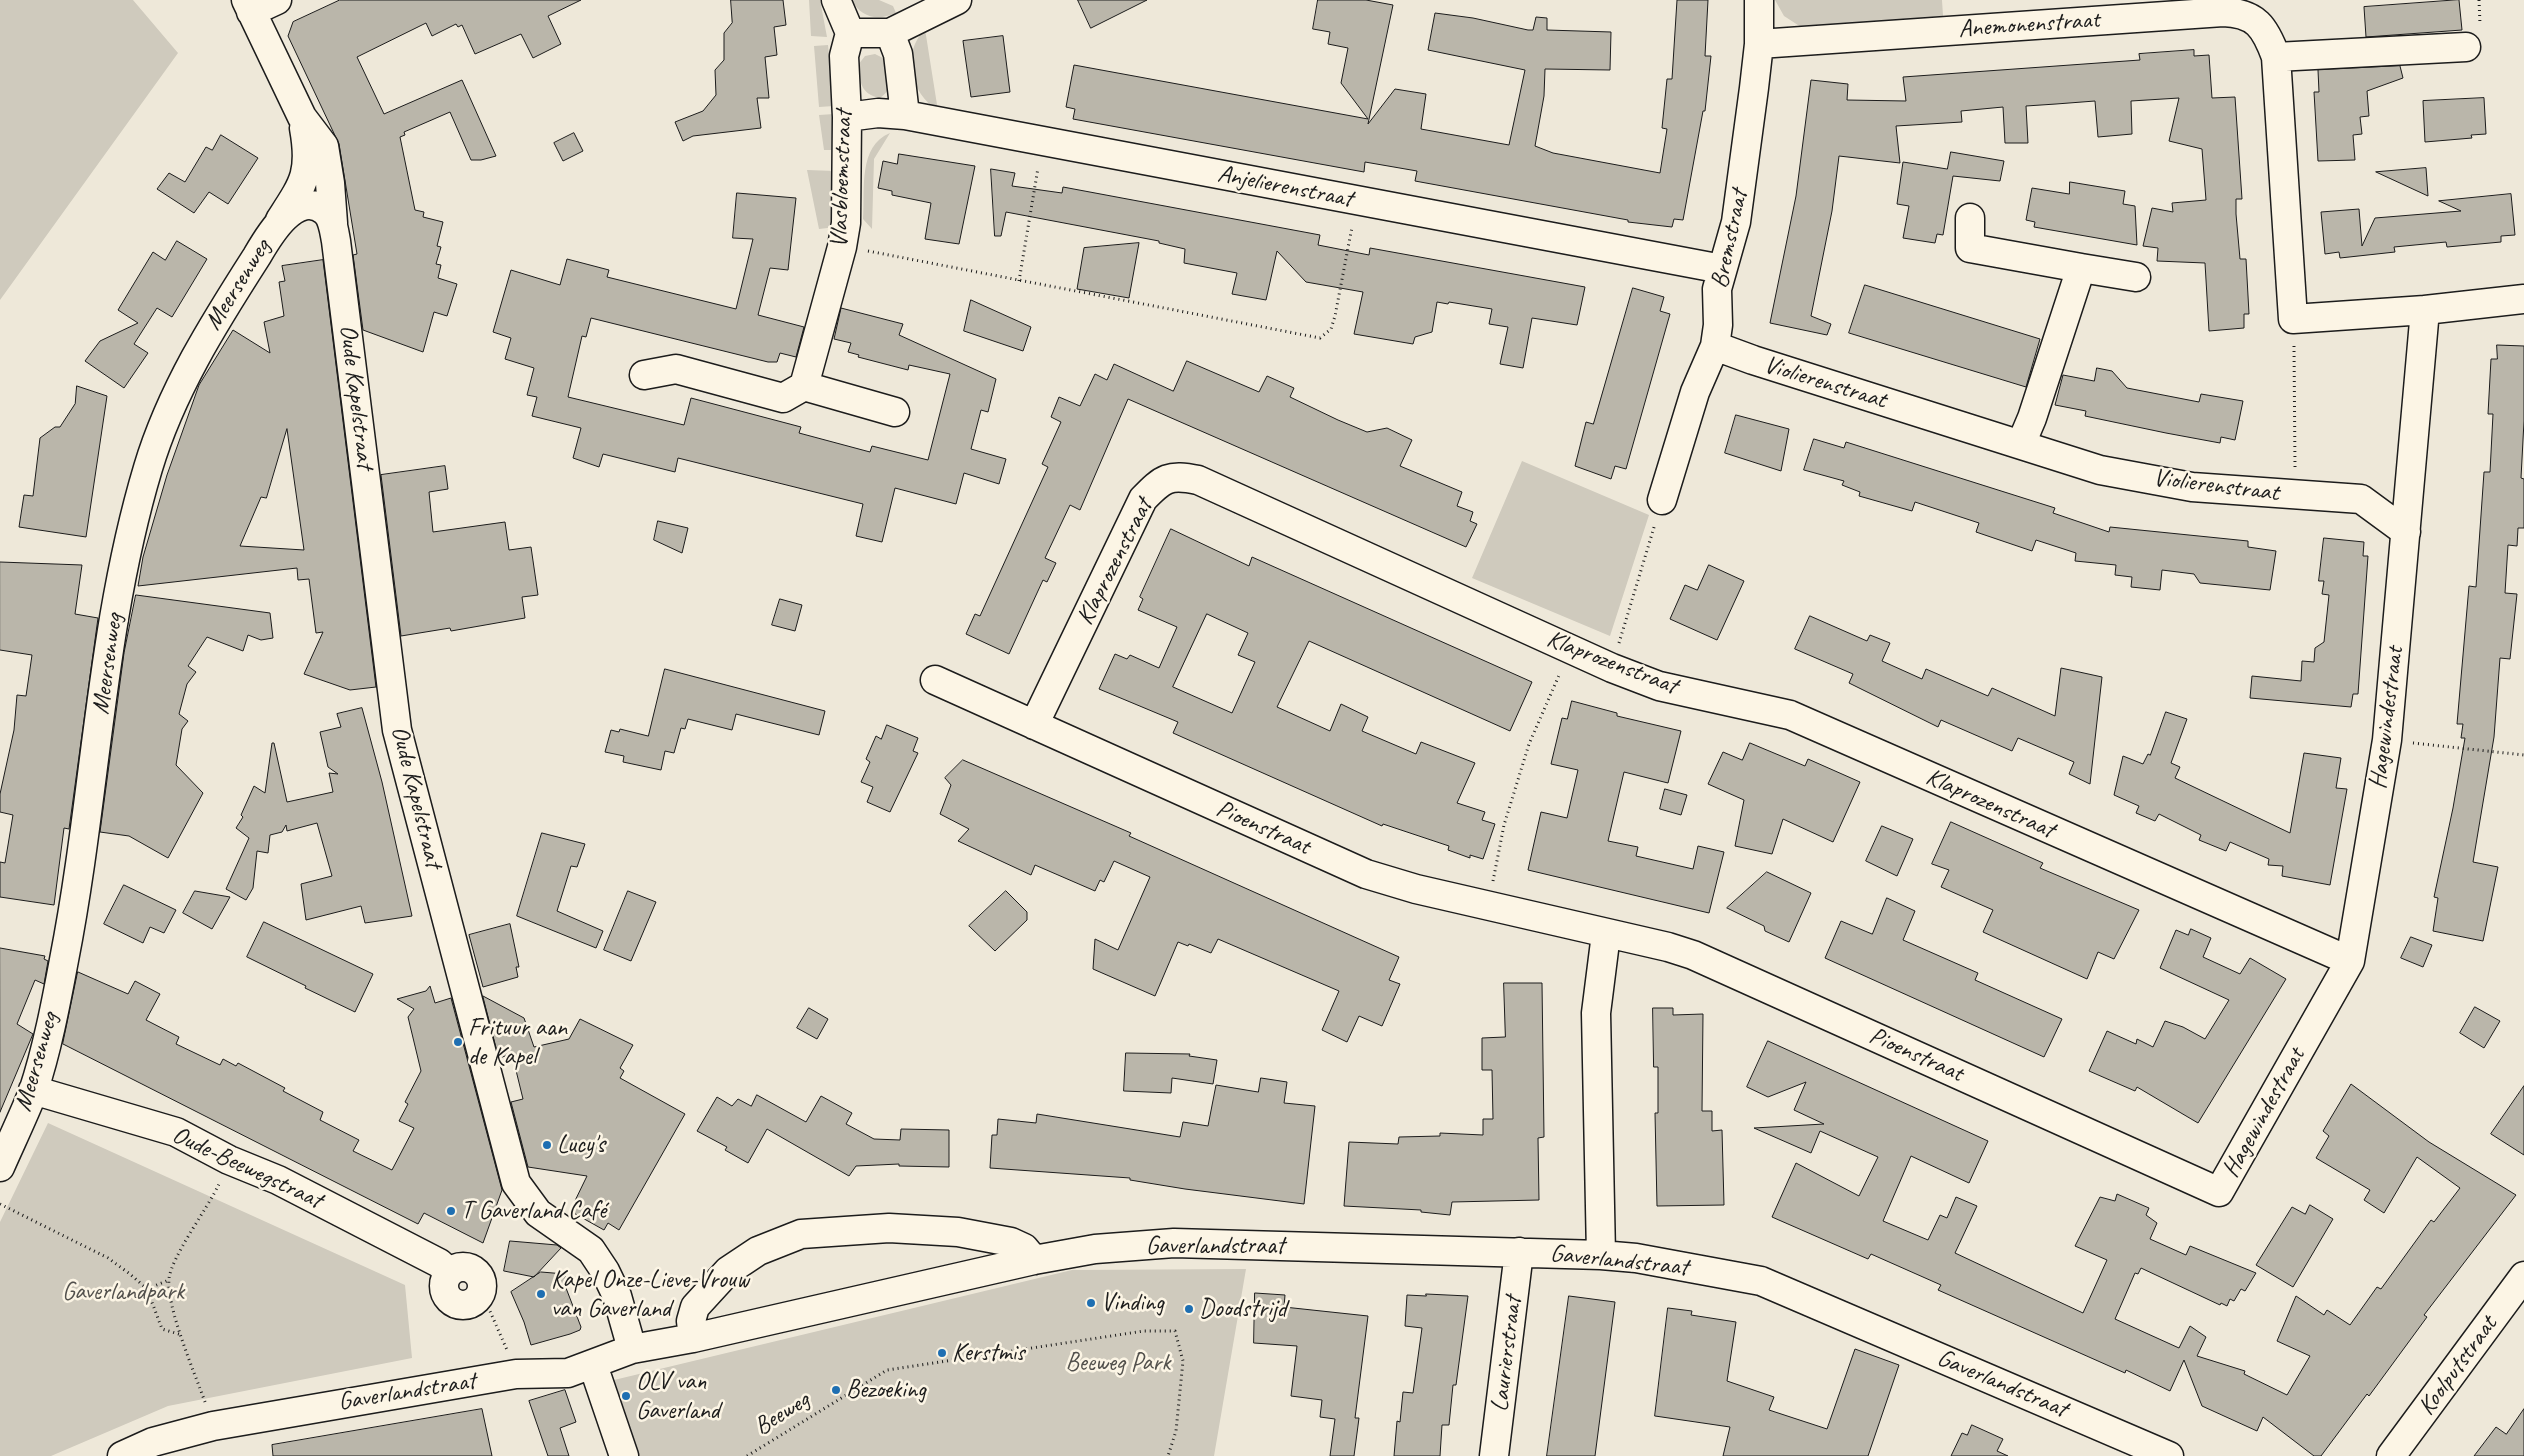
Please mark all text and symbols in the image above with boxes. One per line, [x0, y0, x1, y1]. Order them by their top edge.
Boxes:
street label: Anemonenstraat [1957, 5, 2101, 45]
street label: Vlasbloemstraat [825, 109, 859, 249]
street label: Anjelierenstraat [1215, 159, 1355, 215]
street label: Bremstraat [1705, 187, 1755, 291]
street label: Meersenweg [198, 234, 278, 336]
street label: Oude Kapelstraat [332, 323, 380, 471]
street label: Violierenstraat [1760, 350, 1890, 416]
street label: Violierenstraat [2151, 463, 2281, 509]
street label: Klaprozenstraat [1070, 494, 1160, 630]
street label: Meersenweg [86, 612, 130, 716]
street label: Klaprozenstraat [1542, 624, 1682, 702]
street label: Hagewindestraat [2363, 645, 2411, 791]
street label: Oude Kapelstraat [384, 723, 448, 871]
street label: Klaprozenstraat [1921, 762, 2059, 846]
street label: Pioenstraat [1211, 794, 1315, 862]
street label: Meersenweg [9, 1009, 65, 1115]
place label: Frituur aan de Kapel [468, 1013, 567, 1072]
street label: Pioenstraat [1864, 1021, 1968, 1089]
marker: Frituur aan de Kapel [452, 1036, 464, 1048]
street label: Hagewindestraat [2216, 1043, 2312, 1183]
street label: Oude-Beewegstraat [167, 1120, 327, 1216]
place label: Lucy's [557, 1130, 605, 1160]
marker: Lucy's [541, 1139, 553, 1151]
place label: T Gaverland Café [461, 1196, 606, 1226]
marker: T Gaverland Café [445, 1205, 457, 1217]
street label: Gaverlandstraat [1146, 1231, 1284, 1261]
street label: Gaverlandstraat [1549, 1239, 1689, 1283]
place label: Kapel Onze-Lieve-Vrouw van Gaverland [551, 1265, 749, 1324]
park label: Gaverlandpark [62, 1277, 184, 1307]
marker: Kapel Onze-Lieve-Vrouw van Gaverland [535, 1288, 547, 1300]
place label: Vinding [1101, 1288, 1164, 1318]
place label: Doodstrijd [1199, 1294, 1287, 1324]
street label: Laurierstraat [1485, 1295, 1529, 1413]
marker: Vinding [1085, 1297, 1097, 1309]
marker: Doodstrijd [1183, 1303, 1195, 1315]
street label: Koolputstraat [2412, 1311, 2504, 1421]
place label: Kerstmis [952, 1338, 1025, 1368]
street label: Gaverlandstraat [1932, 1343, 2072, 1425]
marker: Kerstmis [936, 1347, 948, 1359]
park label: Beeweg Park [1066, 1348, 1170, 1378]
street label: Gaverlandstraat [336, 1366, 478, 1418]
place label: OLV van Gaverland [636, 1367, 720, 1426]
place label: Bezoeking [846, 1375, 926, 1405]
marker: Bezoeking [830, 1384, 842, 1396]
street label: Beeweg [749, 1386, 815, 1442]
marker: OLV van Gaverland [620, 1390, 632, 1402]

